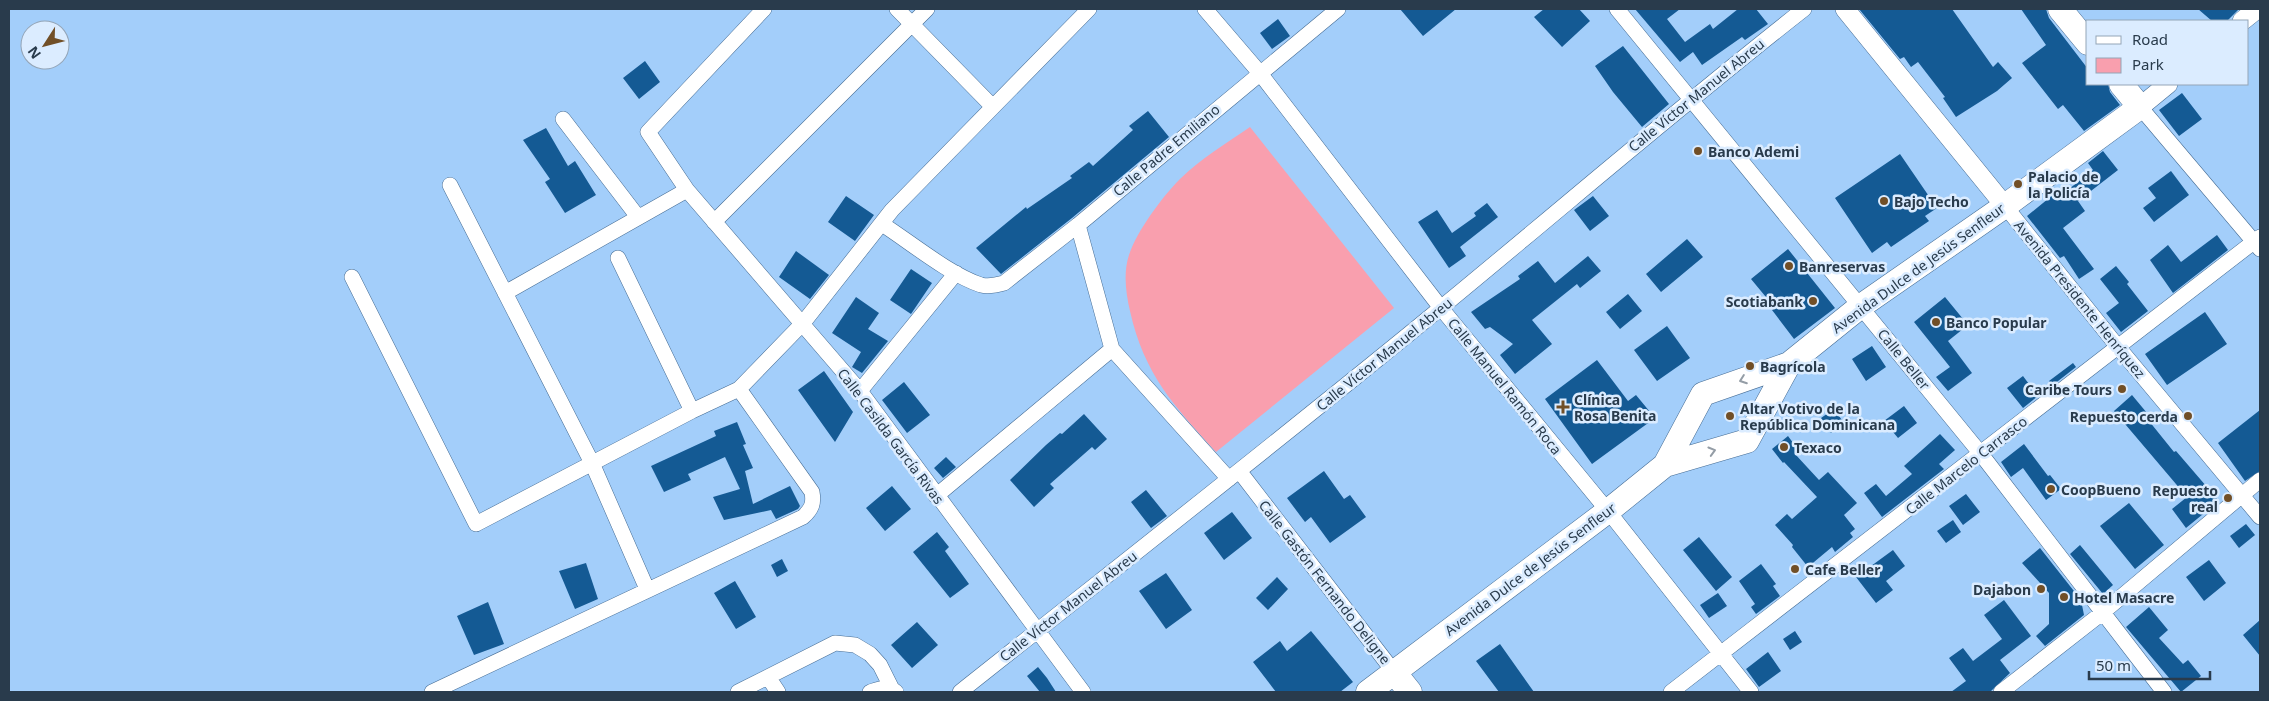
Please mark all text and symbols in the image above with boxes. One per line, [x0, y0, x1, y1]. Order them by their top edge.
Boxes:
north arrow [20, 20, 70, 70]
legend [2086, 20, 2249, 85]
text: Road [2132, 29, 2168, 49]
street label: Calle Víctor Manuel Abreu [1624, 34, 1768, 156]
text: N [23, 43, 45, 63]
text: Park [2132, 54, 2164, 74]
street label: Calle Padre Emiliano [1109, 100, 1223, 200]
place label: Banco Ademi [1708, 142, 1799, 161]
marker: Banco Ademi [1692, 145, 1704, 157]
place label: Palacio de la Policía [2028, 167, 2099, 202]
marker: Palacio de la Policía [2012, 178, 2024, 190]
place label: Bajo Techo [1894, 192, 1969, 211]
marker: Bajo Techo [1878, 195, 1890, 207]
street label: Avenida Dulce de Jesús Senfleur [1828, 199, 2009, 337]
street label: Avenida Presidente Henríquez [2010, 216, 2150, 382]
place label: Banreservas [1799, 257, 1885, 276]
marker: Banreservas [1783, 260, 1795, 272]
place label: Scotiabank [1726, 292, 1803, 311]
street label: Calle Víctor Manuel Abreu [1312, 293, 1456, 415]
marker: Scotiabank [1807, 295, 1819, 307]
place label: Banco Popular [1946, 313, 2047, 332]
street label: Calle Manuel Ramón Roca [1444, 314, 1566, 458]
marker: Banco Popular [1930, 316, 1942, 328]
street label: Calle Beller [1874, 325, 1935, 394]
place label: Bagrícola [1760, 357, 1826, 376]
marker: Bagrícola [1744, 360, 1756, 372]
street label: Calle Casilda García Rivas [834, 364, 949, 508]
one-way arrow [1740, 374, 1748, 384]
place label: Caribe Tours [2025, 380, 2112, 399]
marker: Caribe Tours [2116, 383, 2128, 395]
place label: Clínica Rosa Benita [1574, 390, 1656, 425]
place label: Altar Votivo de la República Dominicana [1740, 399, 1895, 434]
marker: Clínica Rosa Benita [1556, 400, 1570, 414]
place label: Repuesto cerda [2070, 407, 2178, 426]
marker: Altar Votivo de la República Dominicana [1724, 410, 1736, 422]
marker: Repuesto cerda [2182, 410, 2194, 422]
street label: Calle Marcelo Carrasco [1901, 411, 2031, 519]
place label: Texaco [1794, 438, 1842, 457]
marker: Texaco [1778, 441, 1790, 453]
one-way arrow [1708, 447, 1716, 457]
place label: CoopBueno [2061, 480, 2141, 499]
place label: Repuesto real [2152, 481, 2218, 516]
marker: CoopBueno [2045, 483, 2057, 495]
marker: Repuesto real [2222, 492, 2234, 504]
street label: Calle Gastón Fernando Deligne [1255, 496, 1395, 668]
street label: Avenida Dulce de Jesús Senfleur [1441, 498, 1620, 640]
street label: Calle Víctor Manuel Abreu [995, 546, 1141, 666]
place label: Cafe Beller [1805, 560, 1881, 579]
marker: Cafe Beller [1789, 563, 1801, 575]
place label: Dajabon [1973, 580, 2031, 599]
marker: Dajabon [2035, 583, 2047, 595]
place label: Hotel Masacre [2074, 588, 2174, 607]
marker: Hotel Masacre [2058, 591, 2070, 603]
scale bar [2089, 648, 2210, 680]
text: 50 m [2096, 655, 2131, 675]

